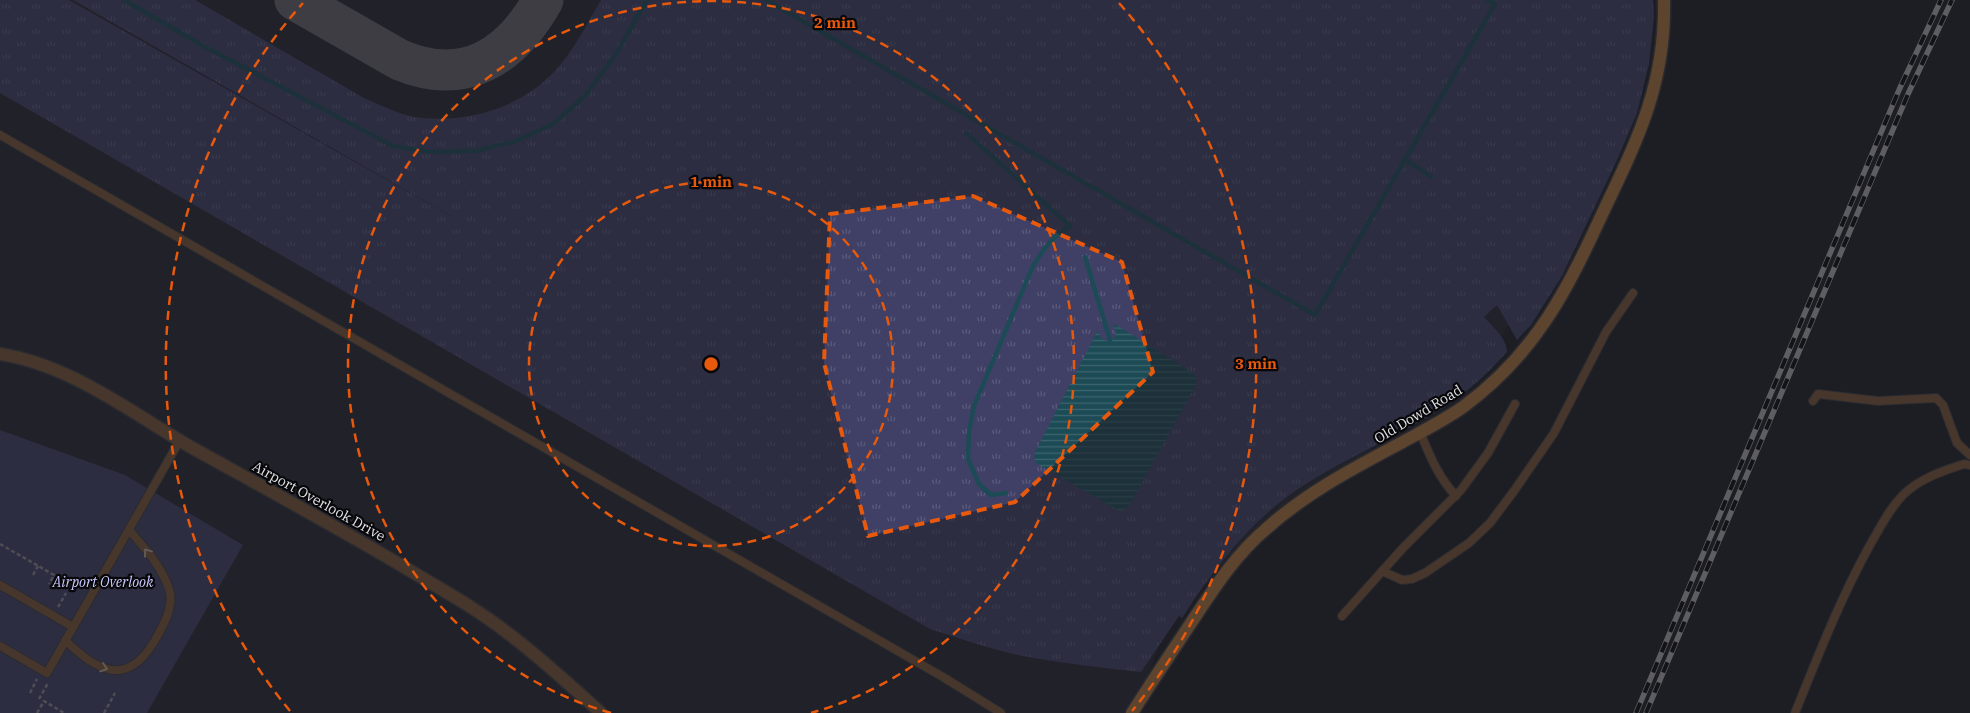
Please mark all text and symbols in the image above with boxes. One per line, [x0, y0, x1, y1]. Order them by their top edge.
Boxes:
text: 2 min [814, 13, 856, 32]
text: 1 min [690, 172, 732, 191]
text: 3 min [1235, 354, 1277, 373]
centre of rings [702, 355, 720, 373]
street label: Old Dowd Road [1371, 380, 1466, 447]
street label: Airport Overlook Drive [249, 457, 389, 545]
one-way arrow [144, 548, 153, 558]
park label: Airport Overlook [52, 573, 154, 591]
one-way arrow [100, 662, 108, 672]

